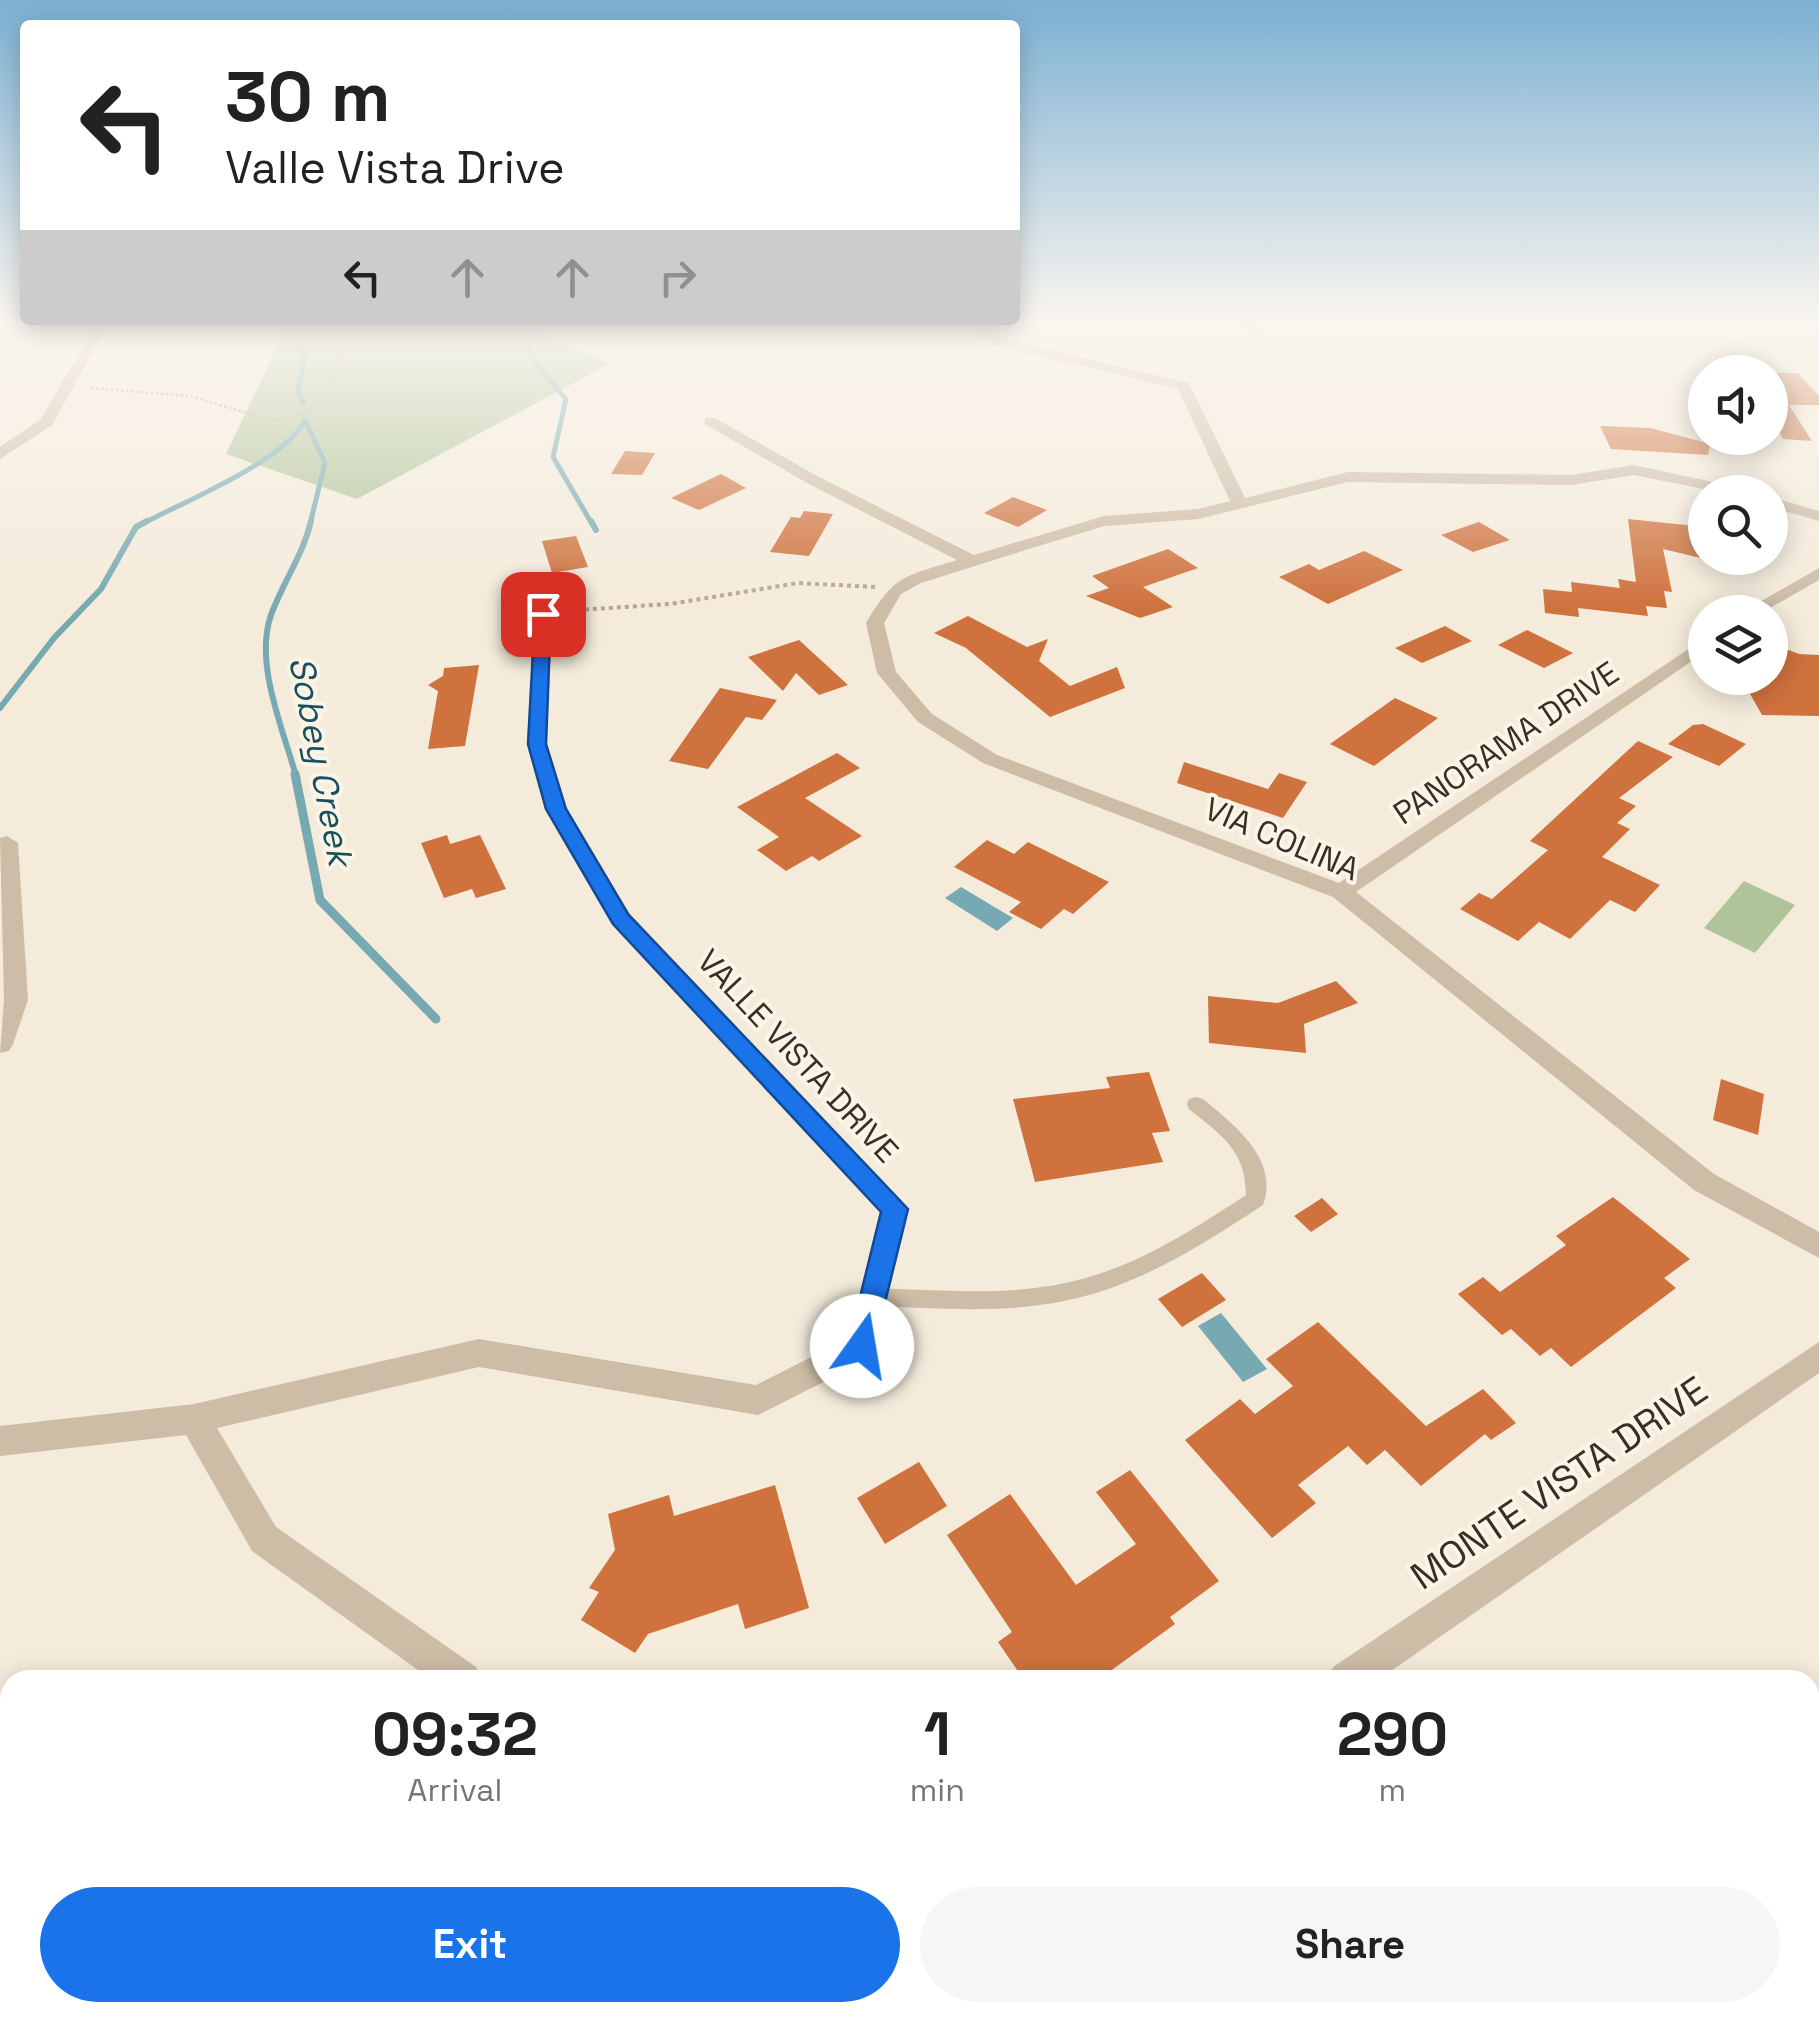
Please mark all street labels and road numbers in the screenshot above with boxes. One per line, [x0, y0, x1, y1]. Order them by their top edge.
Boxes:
street label: PANORAMA DRIVE [1386, 653, 1626, 833]
street label: VIA COLINA [1199, 789, 1365, 889]
street label: VALLE VISTA DRIVE [689, 941, 907, 1171]
street label: MONTE VISTA DRIVE [1402, 1366, 1716, 1600]

